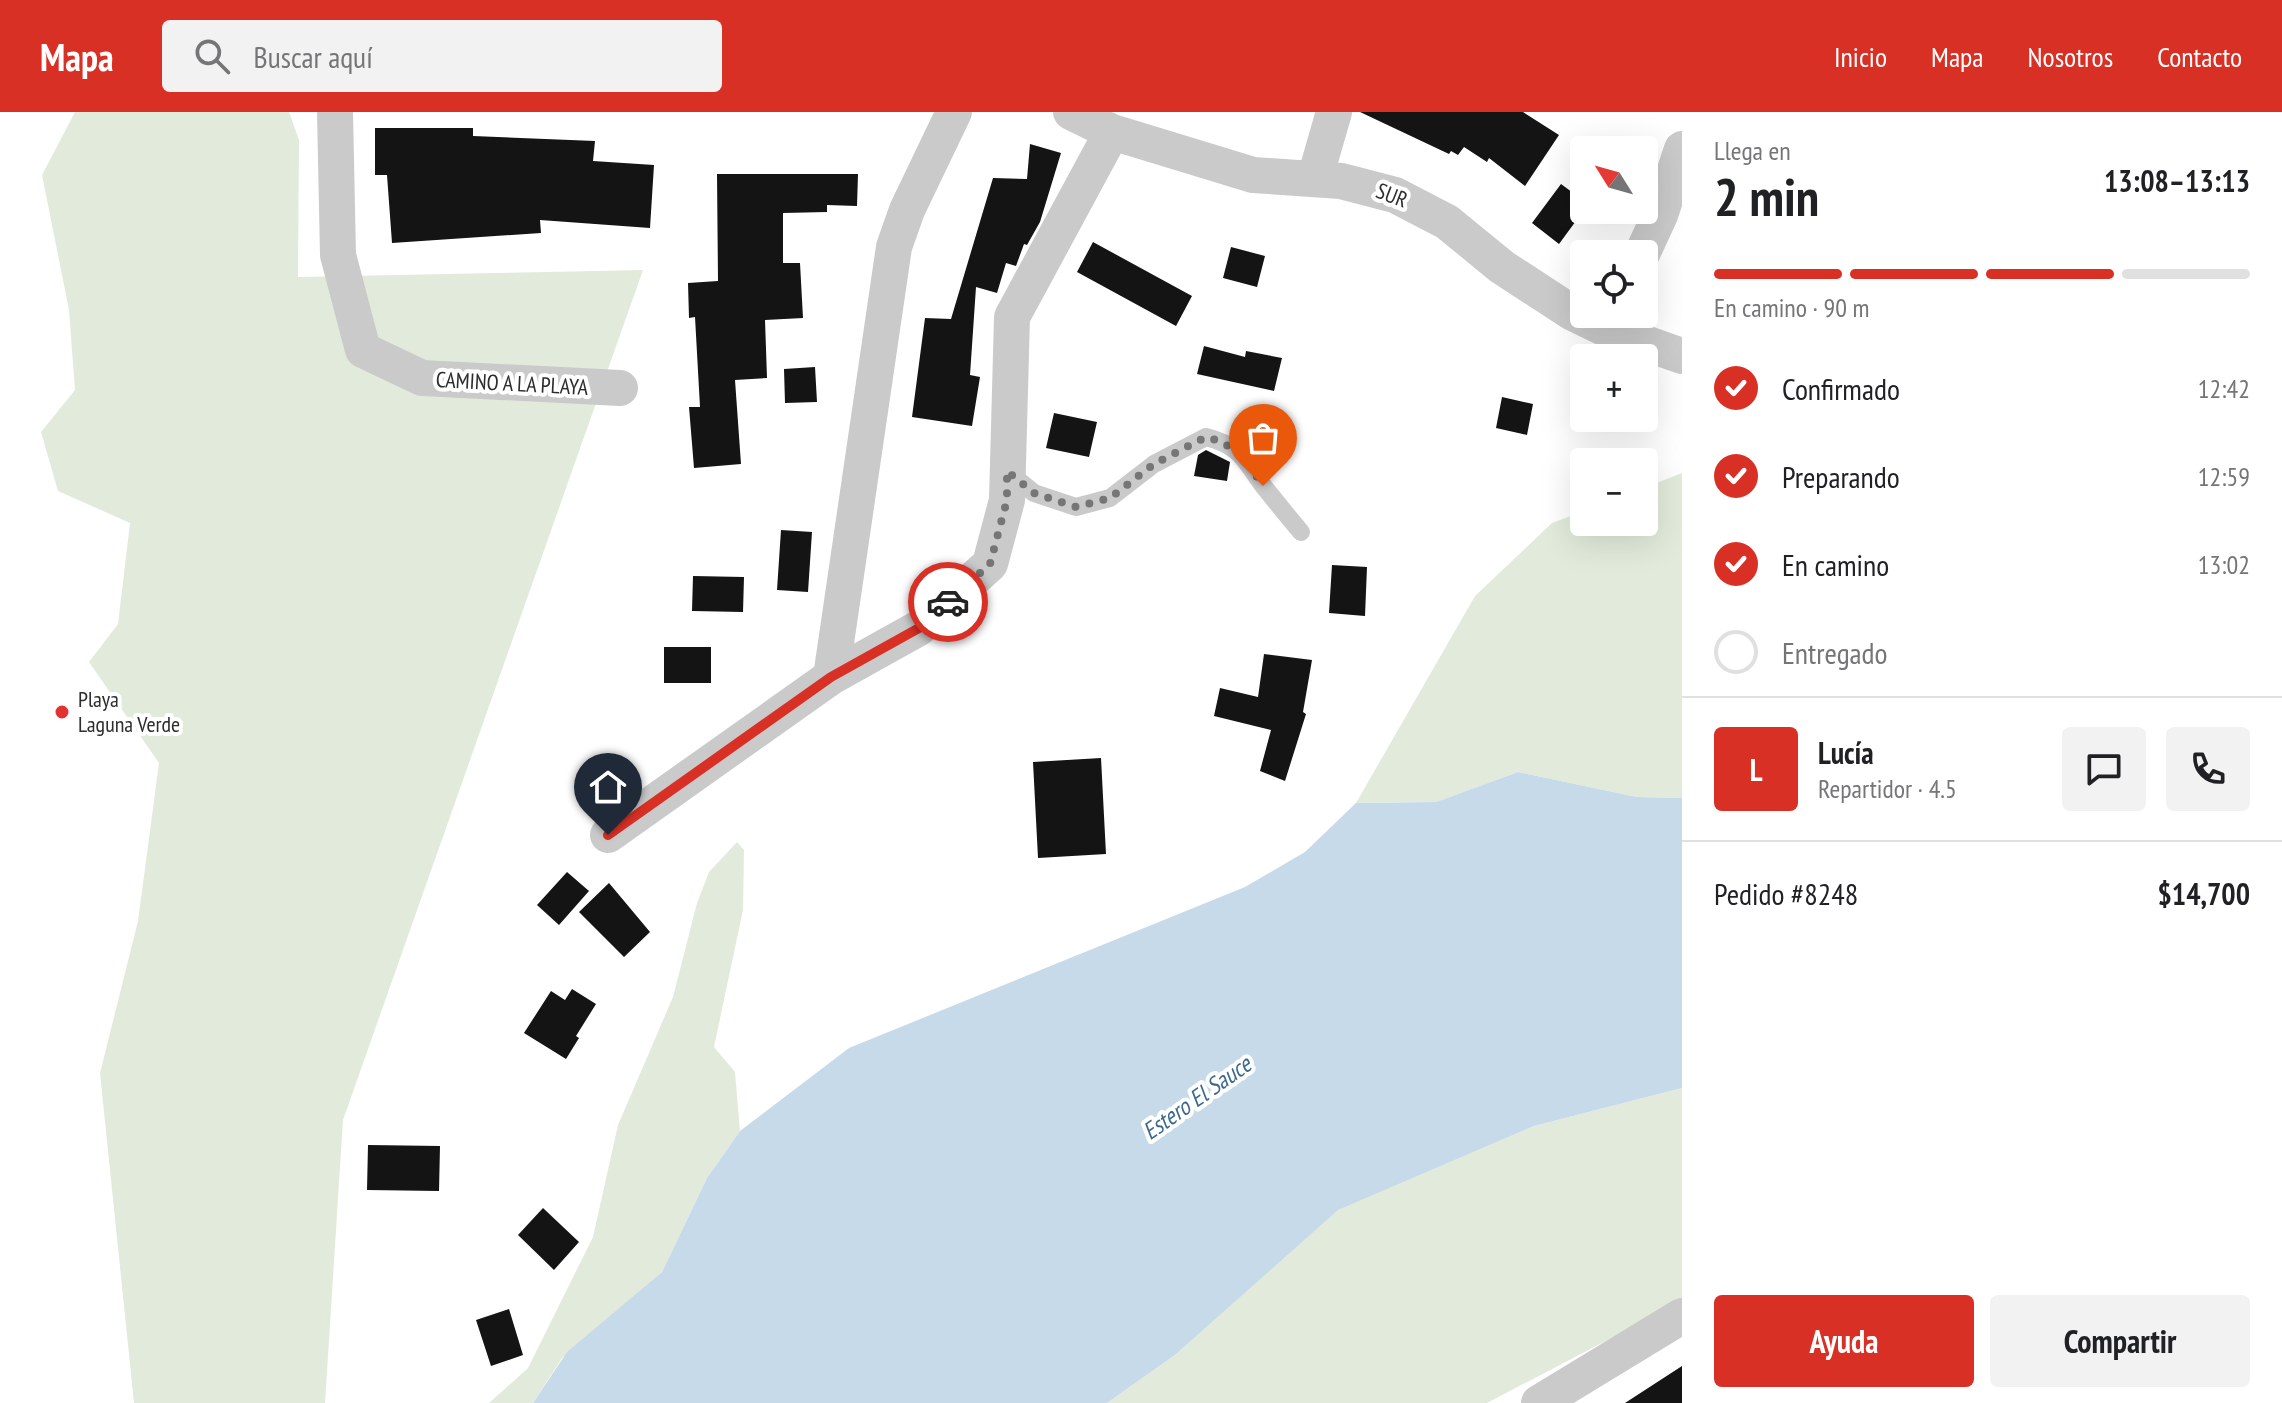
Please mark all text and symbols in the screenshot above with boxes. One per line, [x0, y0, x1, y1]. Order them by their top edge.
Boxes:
search box [162, 20, 722, 92]
text: Mapa [40, 32, 114, 81]
icon: search [190, 34, 234, 78]
text: Buscar aquí [254, 37, 373, 76]
text: Inicio [1834, 38, 1887, 75]
text: Mapa [1931, 38, 1983, 75]
text: Nosotros [2027, 38, 2113, 75]
text: Contacto [2157, 38, 2242, 75]
text: Llega en [1714, 134, 1791, 167]
north arrow [1570, 136, 1658, 224]
map controls [1570, 136, 1658, 536]
text: 13:08–13:13 [2104, 161, 2250, 200]
text: 2 min [1714, 163, 1819, 230]
street label: SUR [1372, 176, 1412, 214]
button: locate [1570, 240, 1658, 328]
text: En camino · 90 m [1714, 291, 1869, 324]
button: + [1570, 344, 1658, 432]
street label: CAMINO A LA PLAYA [435, 365, 589, 401]
icon: check [1714, 366, 1758, 410]
text: Confirmado [1782, 369, 1900, 408]
text: 12:42 [2198, 372, 2250, 405]
pin [1229, 404, 1297, 486]
icon: bag [1241, 416, 1285, 460]
button: − [1570, 448, 1658, 536]
icon: check [1714, 454, 1758, 498]
text: Preparando [1782, 457, 1900, 496]
text: 12:59 [2198, 460, 2250, 493]
icon: check [1714, 542, 1758, 586]
text: En camino [1782, 545, 1889, 584]
text: 13:02 [2198, 548, 2250, 581]
courier [908, 562, 988, 642]
icon: car [926, 580, 970, 624]
text: Entregado [1782, 633, 1888, 672]
place label: Playa Laguna Verde [78, 685, 180, 738]
marker: Playa Laguna Verde [53, 703, 71, 721]
button: chat [2062, 727, 2146, 811]
button: phone [2166, 727, 2250, 811]
text: Lucía [1818, 733, 1874, 772]
text: L [1750, 750, 1762, 789]
pin [574, 753, 642, 835]
icon: home [586, 765, 630, 809]
text: Repartidor · 4.5 [1818, 772, 1957, 805]
text: Pedido #8248 [1714, 874, 1858, 913]
text: $14,700 [2157, 874, 2250, 913]
water label: Estero El Sauce [1136, 1048, 1259, 1146]
button: Ayuda [1714, 1295, 1974, 1387]
button: Compartir [1990, 1295, 2250, 1387]

